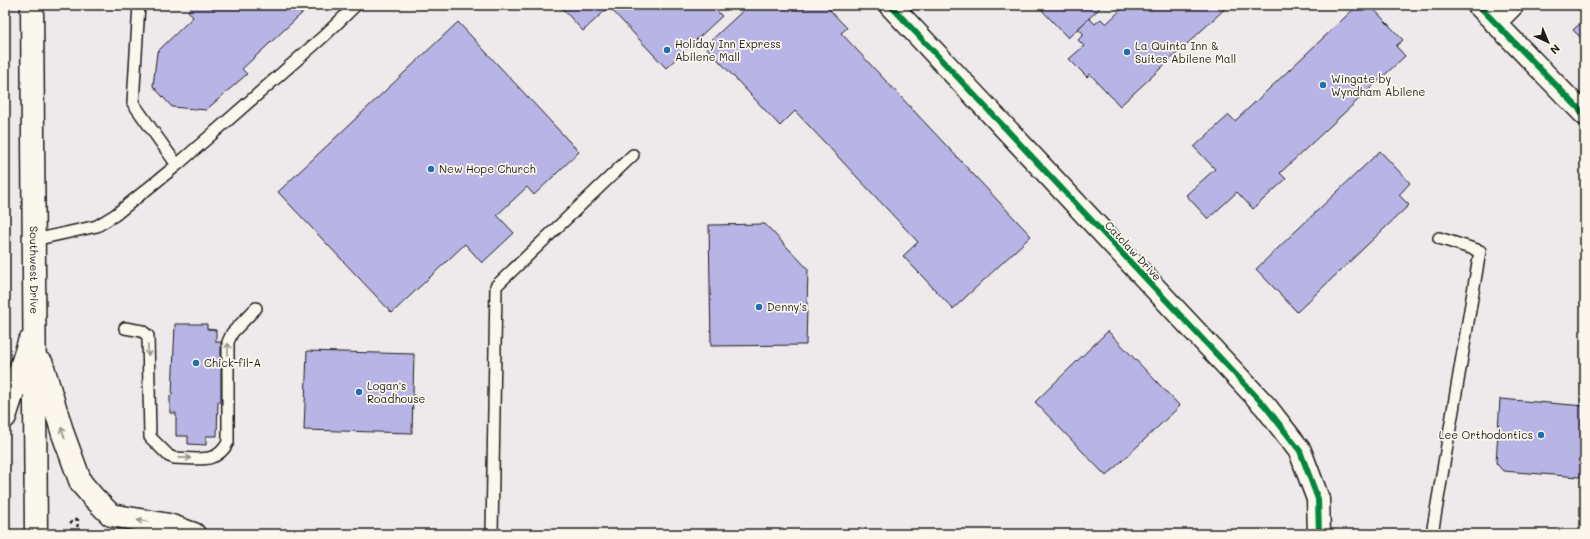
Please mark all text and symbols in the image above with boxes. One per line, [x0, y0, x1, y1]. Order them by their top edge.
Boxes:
north arrow [1528, 22, 1568, 62]
place label: Holiday Inn Express Abilene Mall [675, 36, 781, 64]
place label: La Quinta Inn & Suites Abilene Mall [1135, 38, 1236, 66]
text: N [1547, 41, 1564, 58]
marker: Holiday Inn Express Abilene Mall [662, 45, 672, 55]
marker: La Quinta Inn & Suites Abilene Mall [1122, 47, 1132, 57]
place label: Wingate by Wyndham Abilene [1331, 71, 1425, 99]
marker: Wingate by Wyndham Abilene [1318, 80, 1328, 90]
place label: New Hope Church [439, 161, 536, 176]
marker: New Hope Church [426, 164, 436, 174]
street label: Catclaw Drive [1102, 217, 1165, 284]
street label: Southwest Drive [27, 226, 42, 314]
place label: Denny's [767, 299, 807, 314]
marker: Denny's [754, 302, 764, 312]
one-way arrow [144, 343, 152, 356]
one-way arrow [224, 343, 232, 356]
place label: Chick-fil-A [204, 355, 261, 370]
marker: Chick-fil-A [191, 358, 201, 368]
place label: Logan's Roadhouse [367, 378, 425, 406]
marker: Logan's Roadhouse [354, 387, 364, 397]
one-way arrow [59, 427, 66, 440]
place label: Lee Orthodontics [1439, 427, 1533, 442]
marker: Lee Orthodontics [1536, 430, 1546, 440]
one-way arrow [178, 454, 191, 462]
one-way arrow [137, 517, 150, 525]

